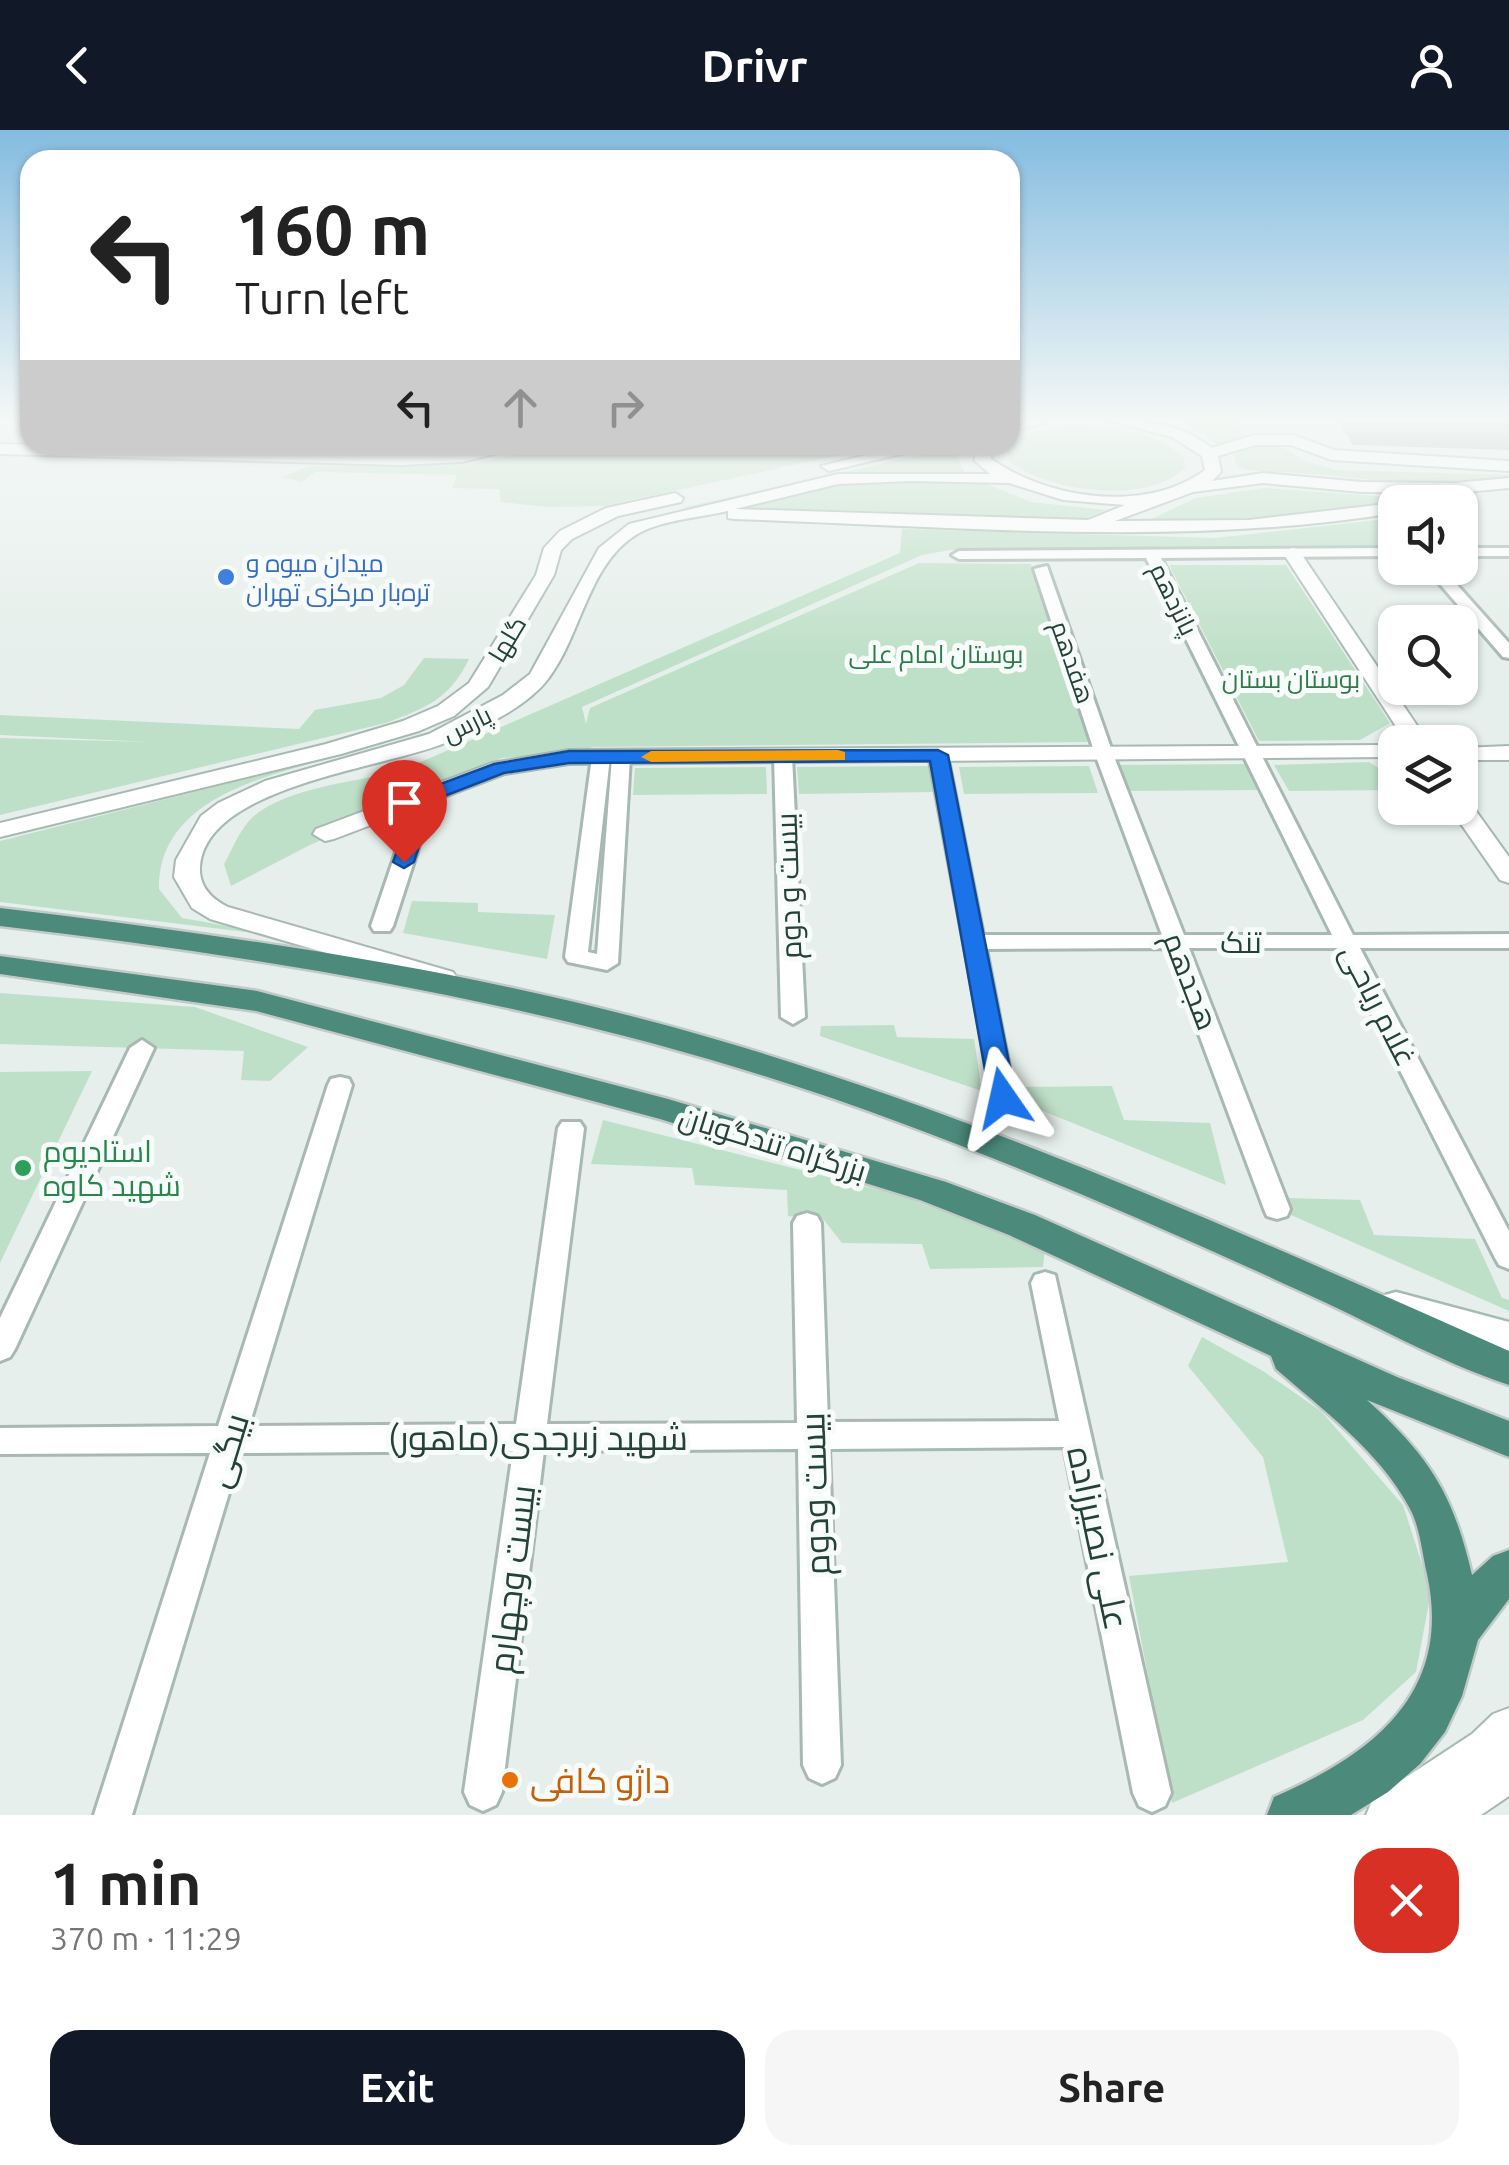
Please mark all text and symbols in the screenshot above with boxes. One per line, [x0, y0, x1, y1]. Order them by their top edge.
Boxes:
icon: back [50, 38, 105, 93]
icon: person [1404, 38, 1459, 93]
text: Drivr [702, 40, 807, 91]
icon: left [70, 190, 200, 320]
text: 160 m [235, 190, 430, 268]
text: Turn left [235, 272, 409, 323]
icon: left [388, 380, 443, 435]
icon: ahead [493, 380, 548, 435]
icon: right [598, 380, 653, 435]
map controls [1378, 485, 1478, 825]
button: sound [1378, 485, 1478, 585]
place label: میدان میوه و تره‌بار مرکزی تهران [246, 549, 430, 607]
street label: پانزدهم [1141, 558, 1204, 642]
marker: میدان میوه و تره‌بار مرکزی تهران [215, 566, 237, 588]
button: search [1378, 605, 1478, 705]
street label: گلها [483, 611, 532, 667]
street label: هفدهم [1042, 617, 1100, 708]
park label: بوستان امام علی [848, 640, 1024, 672]
park label: بوستان بستان [1222, 665, 1360, 694]
street label: پارس [438, 700, 498, 750]
button: layers [1378, 725, 1478, 825]
pin [362, 760, 447, 863]
icon: arrive [377, 775, 432, 830]
street label: بیست و دوم [768, 812, 812, 960]
street label: تنک [1220, 925, 1262, 959]
street label: هجدهم [1153, 927, 1225, 1036]
street label: غلام ریاحی [1330, 939, 1424, 1073]
position arrow [951, 1046, 1055, 1150]
street label: بزرگراه تندگویان [675, 1098, 871, 1189]
place label: استادیوم شهید کاوه [43, 1134, 181, 1204]
marker: استادیوم شهید کاوه [12, 1157, 34, 1179]
street label: بیگی [196, 1408, 258, 1492]
street label: بیست ودوم [791, 1412, 842, 1576]
street label: شهید زبرجدی(ماهور) [388, 1417, 688, 1459]
street label: علی نصیرزاده [1058, 1443, 1138, 1634]
street label: بیست وچهارم [480, 1483, 547, 1676]
place label: داژو کافی [530, 1760, 670, 1802]
marker: داژو کافی [499, 1769, 521, 1791]
button: close [1354, 1848, 1459, 1953]
text: 1 min [50, 1849, 202, 1916]
text: 370 m · 11:29 [50, 1920, 242, 1956]
button: Exit [50, 2030, 745, 2145]
button: Share [765, 2030, 1459, 2145]

